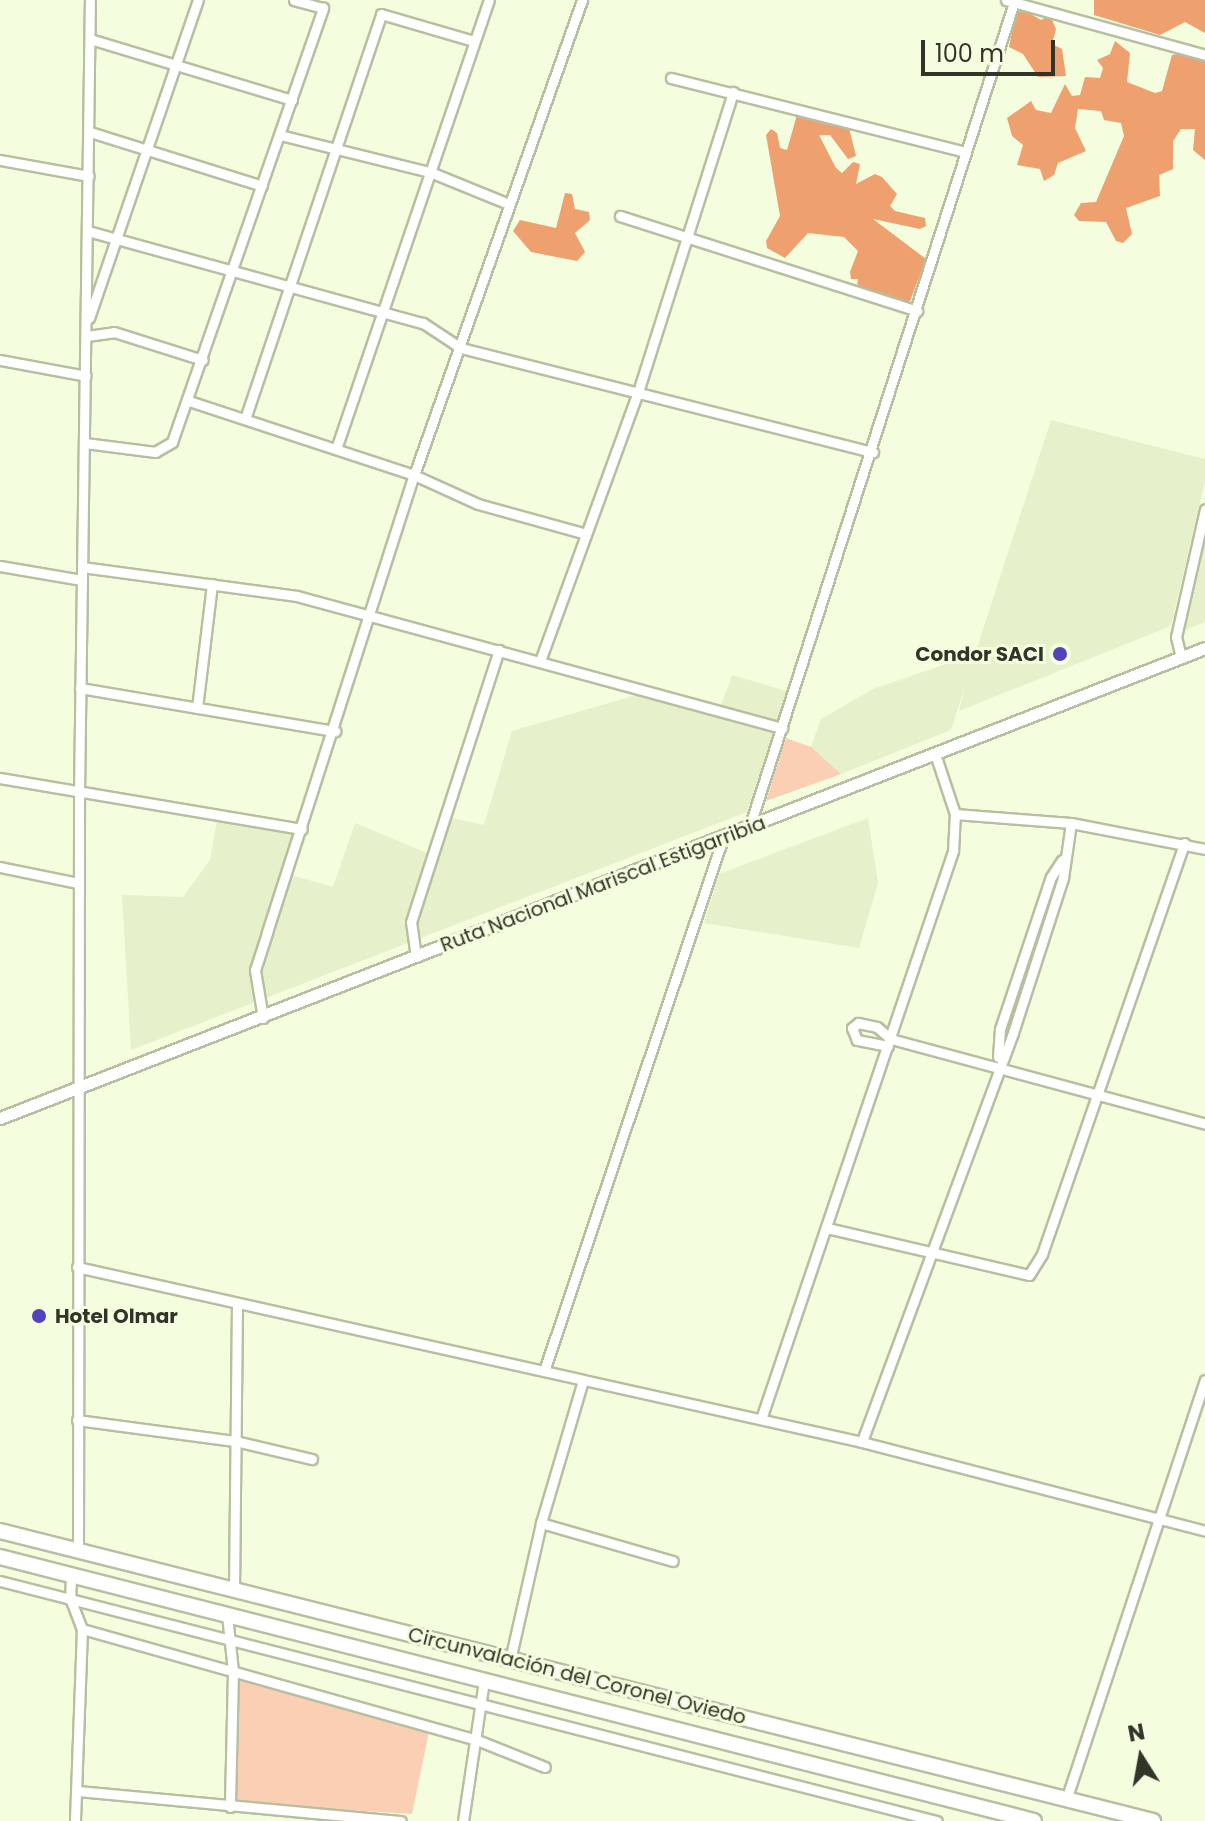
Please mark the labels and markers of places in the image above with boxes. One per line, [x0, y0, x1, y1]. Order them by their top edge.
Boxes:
place label: Condor SACI [915, 642, 1044, 666]
marker: Condor SACI [1051, 645, 1069, 663]
place label: Hotel Olmar [55, 1304, 178, 1328]
marker: Hotel Olmar [30, 1307, 48, 1325]

